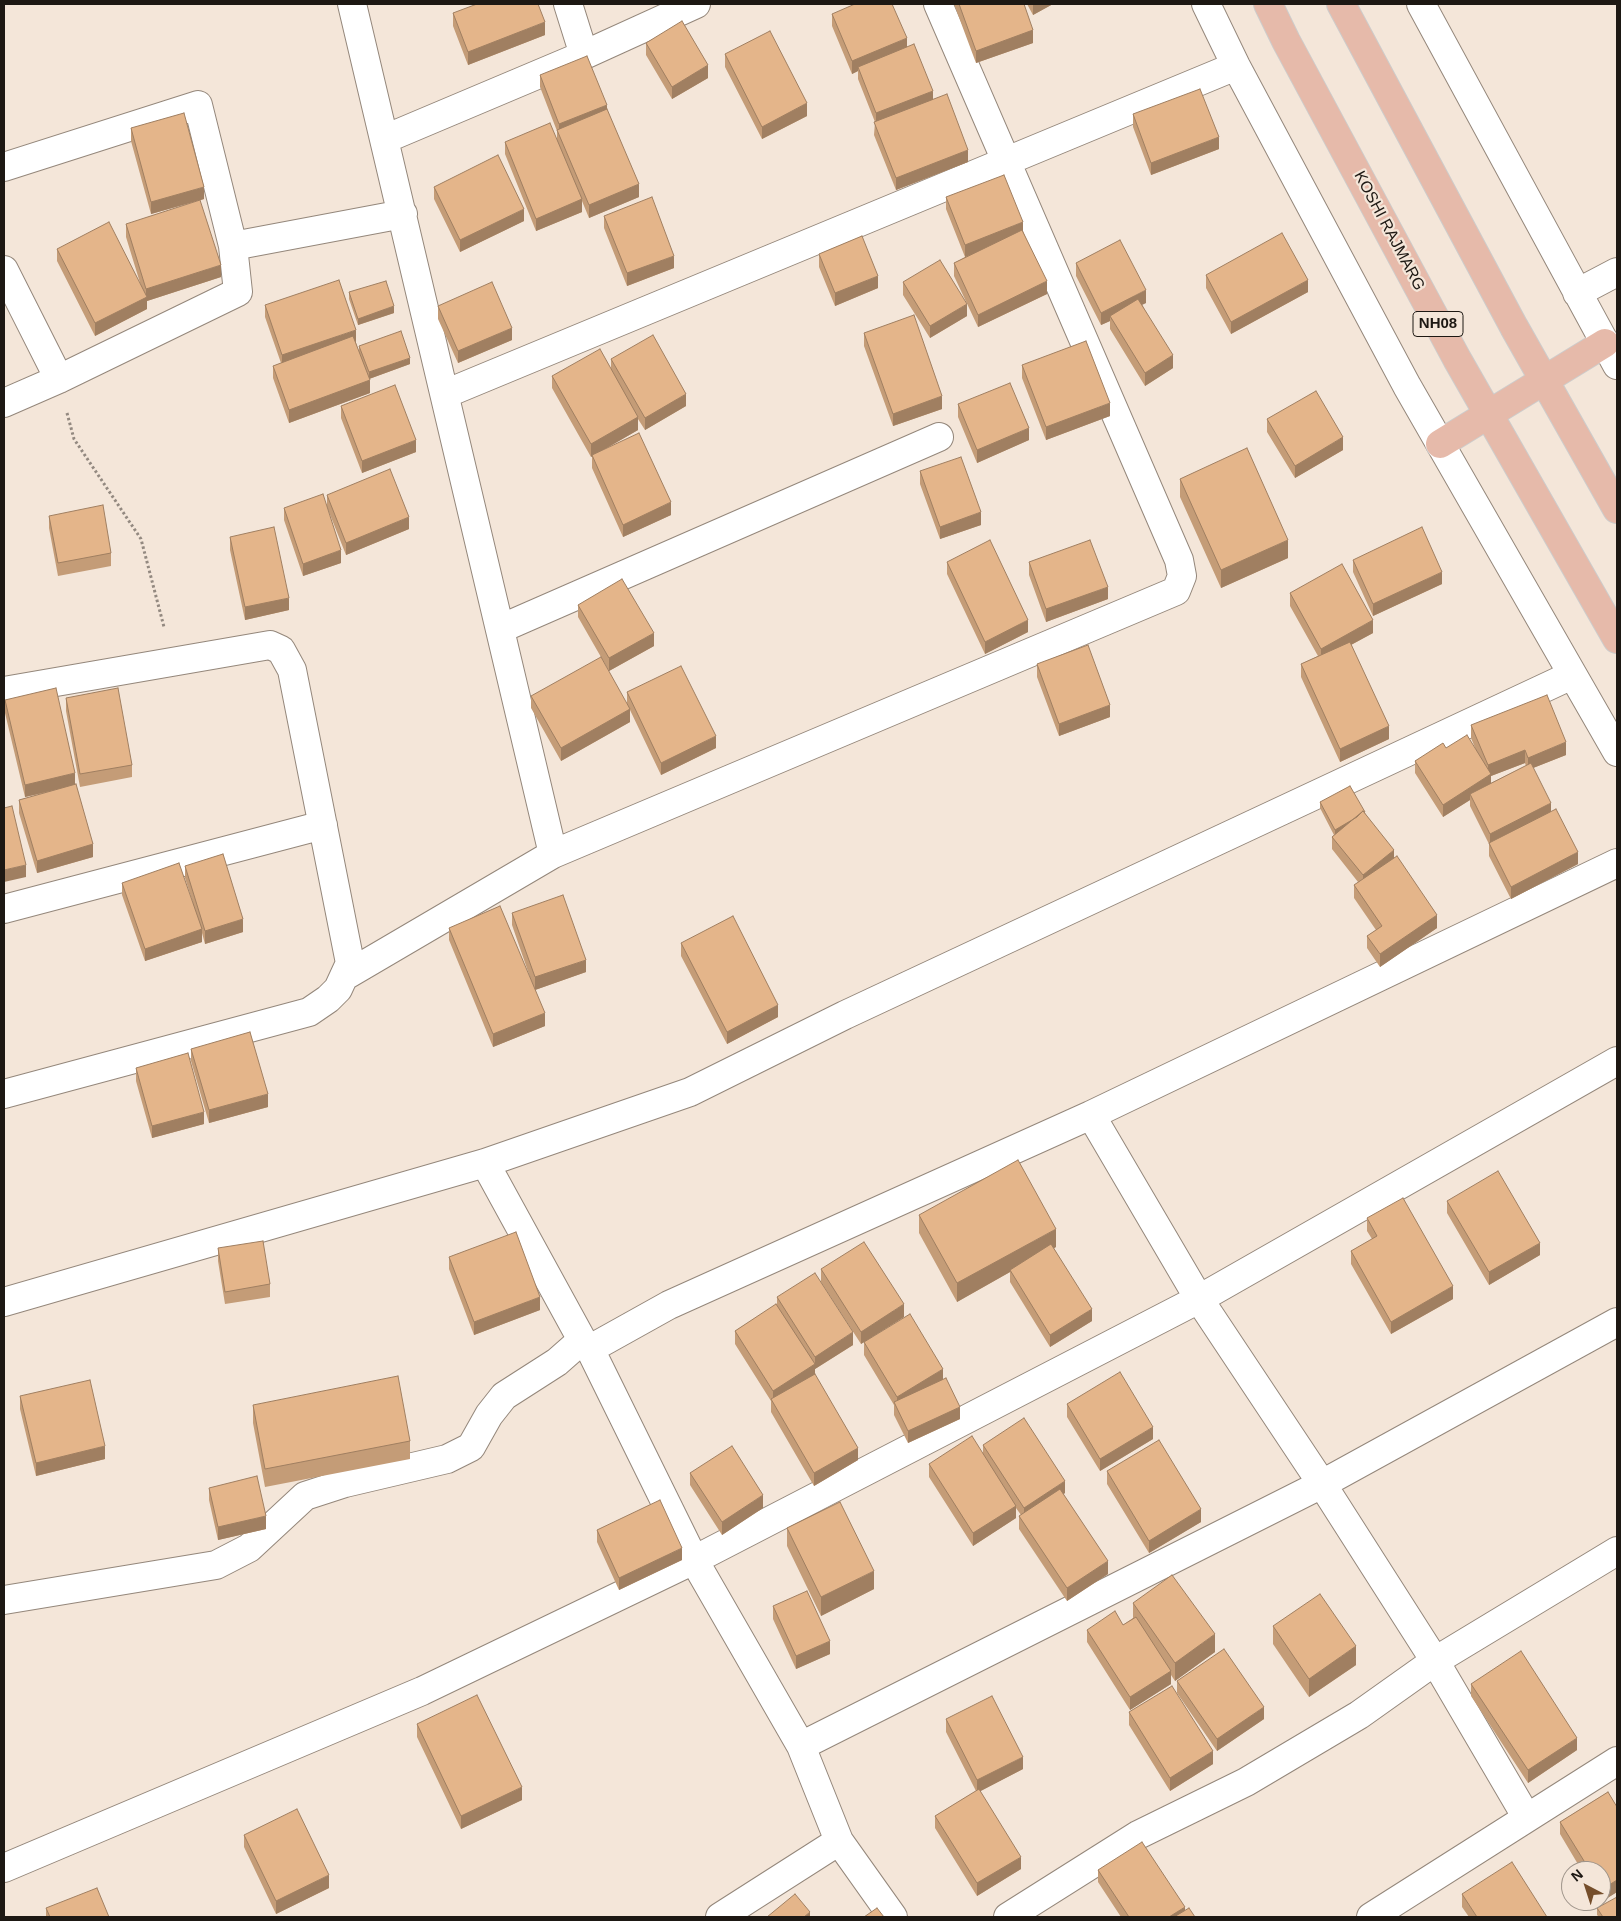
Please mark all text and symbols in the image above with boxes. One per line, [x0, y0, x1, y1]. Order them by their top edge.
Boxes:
street label: KOSHI RAJMARG [1349, 168, 1429, 294]
road number: NH08 [1413, 312, 1463, 336]
north arrow [1561, 1861, 1611, 1911]
text: N [1568, 1866, 1586, 1885]

